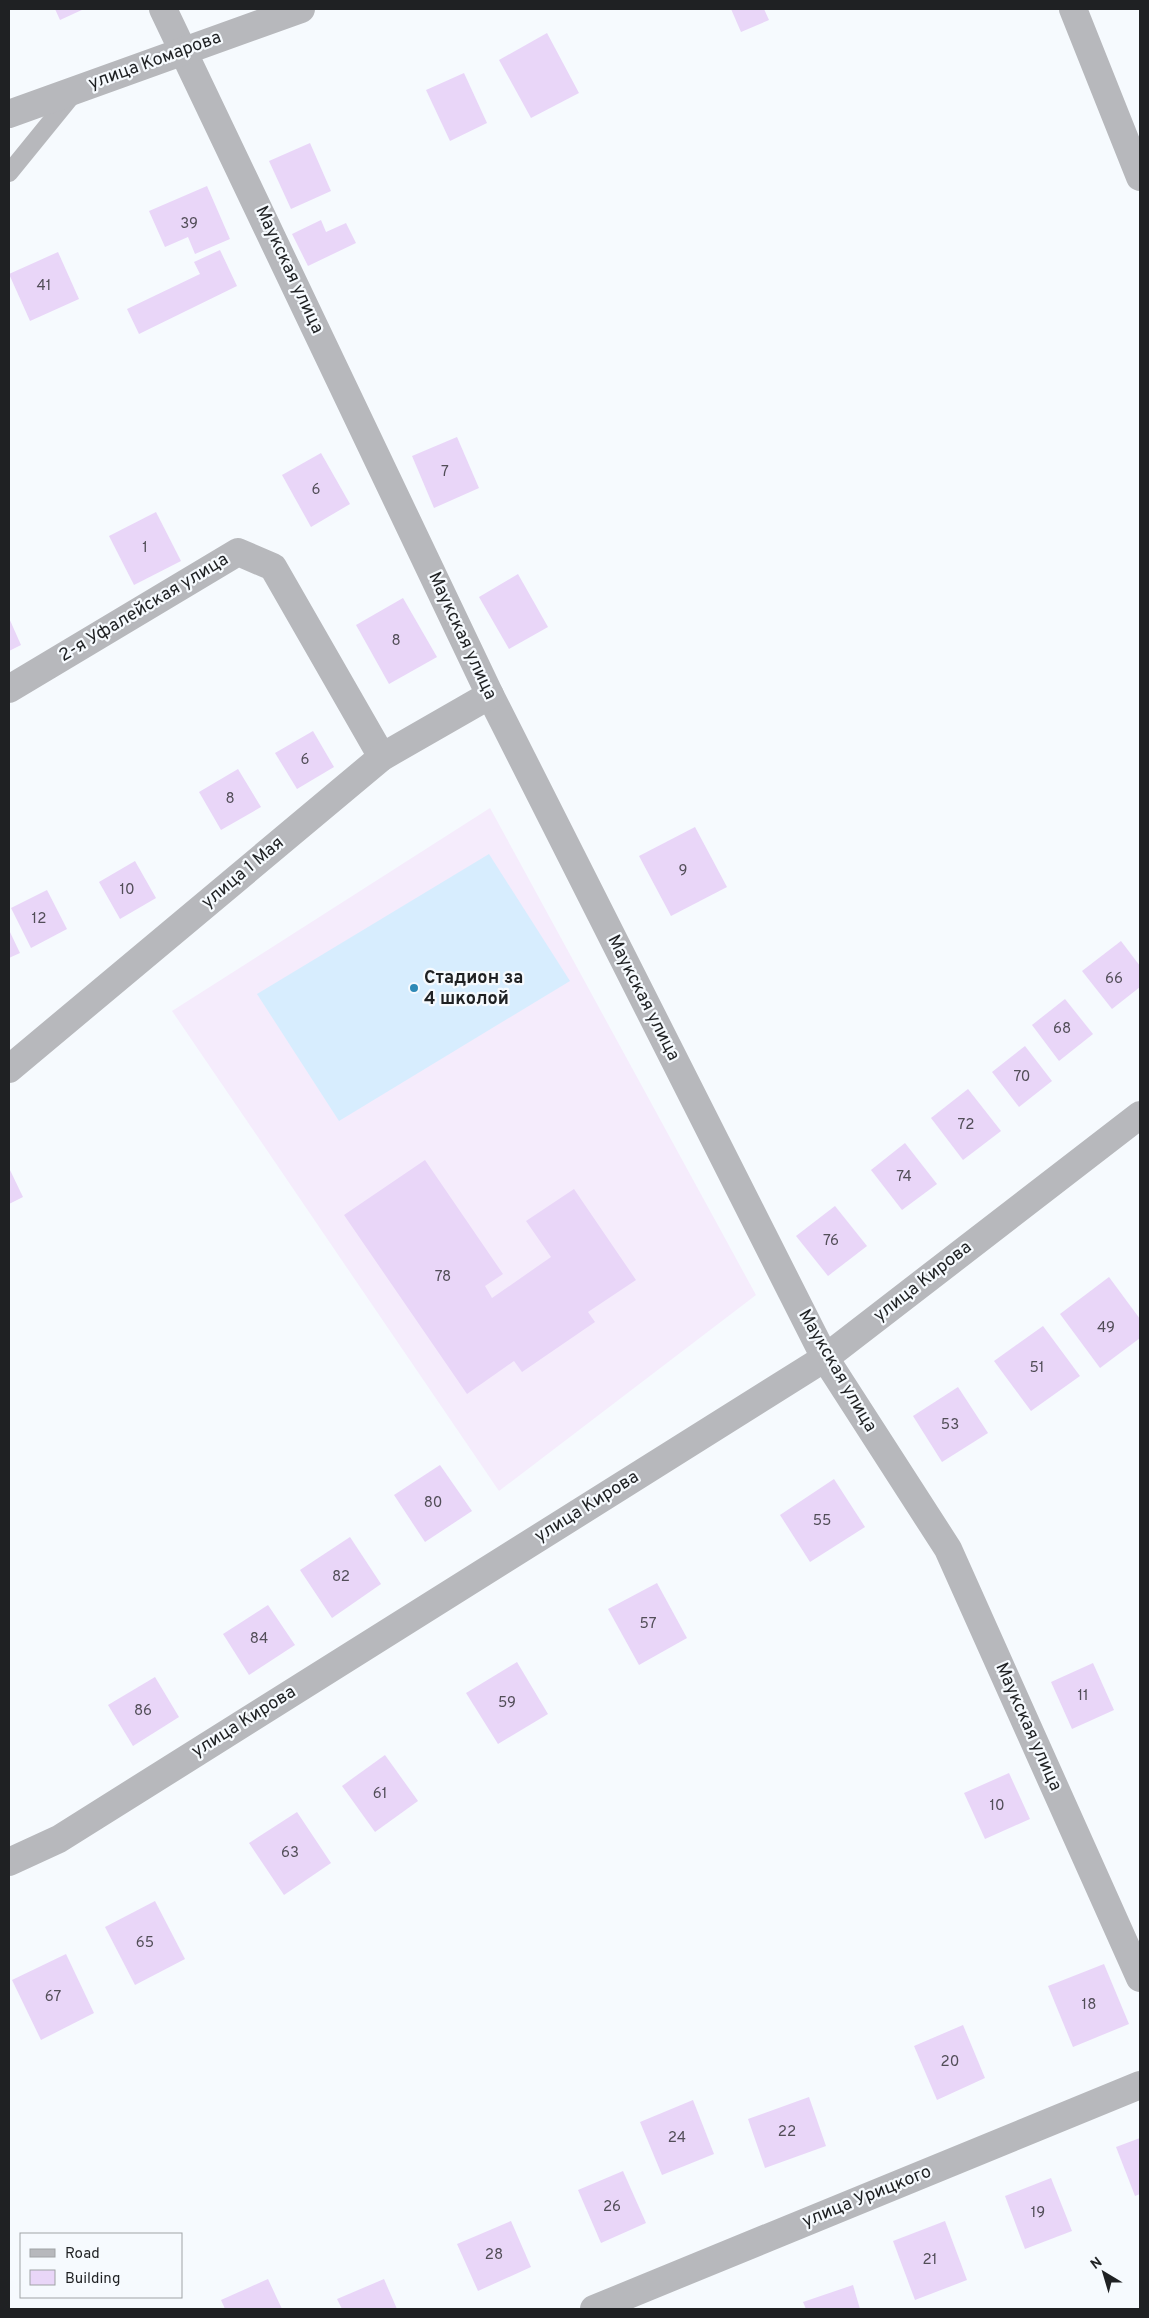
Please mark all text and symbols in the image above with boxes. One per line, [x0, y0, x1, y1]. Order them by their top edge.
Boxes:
street label: улица Комарова [86, 26, 224, 96]
street label: Маукская улица [249, 203, 329, 337]
house number: 39 [180, 215, 198, 234]
house number: 41 [37, 277, 51, 296]
house number: 7 [441, 463, 449, 482]
house number: 6 [312, 481, 321, 500]
house number: 1 [142, 539, 148, 558]
street label: 2-я Уфалейская улица [55, 548, 233, 668]
street label: Маукская улица [422, 569, 502, 703]
house number: 8 [391, 632, 401, 651]
house number: 6 [301, 751, 310, 770]
house number: 8 [225, 790, 235, 809]
street label: улица 1 Мая [197, 832, 289, 914]
house number: 9 [679, 862, 687, 881]
house number: 10 [119, 881, 135, 900]
house number: 12 [32, 910, 46, 929]
street label: Маукская улица [601, 931, 685, 1065]
place label: Стадион за 4 школой [424, 967, 523, 1011]
house number: 66 [1105, 970, 1123, 989]
marker: Стадион за 4 школой [408, 982, 420, 994]
house number: 68 [1053, 1020, 1071, 1039]
house number: 70 [1013, 1068, 1031, 1087]
house number: 72 [958, 1116, 974, 1135]
house number: 74 [896, 1168, 912, 1187]
house number: 76 [823, 1232, 839, 1251]
street label: улица Кирова [869, 1236, 977, 1328]
house number: 78 [435, 1268, 451, 1287]
street label: Маукская улица [793, 1305, 881, 1437]
house number: 49 [1097, 1319, 1115, 1338]
house number: 51 [1030, 1359, 1044, 1378]
house number: 53 [941, 1416, 959, 1435]
street label: улица Кирова [531, 1466, 643, 1548]
house number: 80 [424, 1494, 442, 1513]
house number: 55 [813, 1512, 831, 1531]
house number: 82 [332, 1568, 350, 1587]
house number: 57 [640, 1615, 657, 1634]
house number: 84 [250, 1630, 268, 1649]
street label: Маукская улица [989, 1659, 1067, 1795]
street label: улица Кирова [188, 1681, 300, 1763]
house number: 11 [1077, 1687, 1089, 1706]
house number: 59 [498, 1694, 516, 1713]
house number: 86 [134, 1702, 152, 1721]
house number: 61 [373, 1785, 387, 1804]
house number: 10 [989, 1797, 1005, 1816]
house number: 63 [281, 1844, 299, 1863]
house number: 65 [136, 1934, 154, 1953]
house number: 67 [45, 1988, 61, 2007]
house number: 18 [1082, 1996, 1096, 2015]
house number: 20 [941, 2053, 959, 2072]
house number: 22 [778, 2123, 796, 2142]
house number: 24 [668, 2129, 686, 2148]
street label: улица Урицкого [799, 2161, 935, 2233]
house number: 26 [603, 2198, 621, 2217]
house number: 19 [1031, 2204, 1045, 2223]
legend [20, 2233, 182, 2298]
text: Road [65, 2245, 100, 2264]
house number: 28 [485, 2246, 503, 2265]
north arrow [1079, 2248, 1129, 2298]
house number: 21 [923, 2251, 937, 2270]
text: N [1088, 2254, 1106, 2274]
text: Building [65, 2270, 120, 2289]

